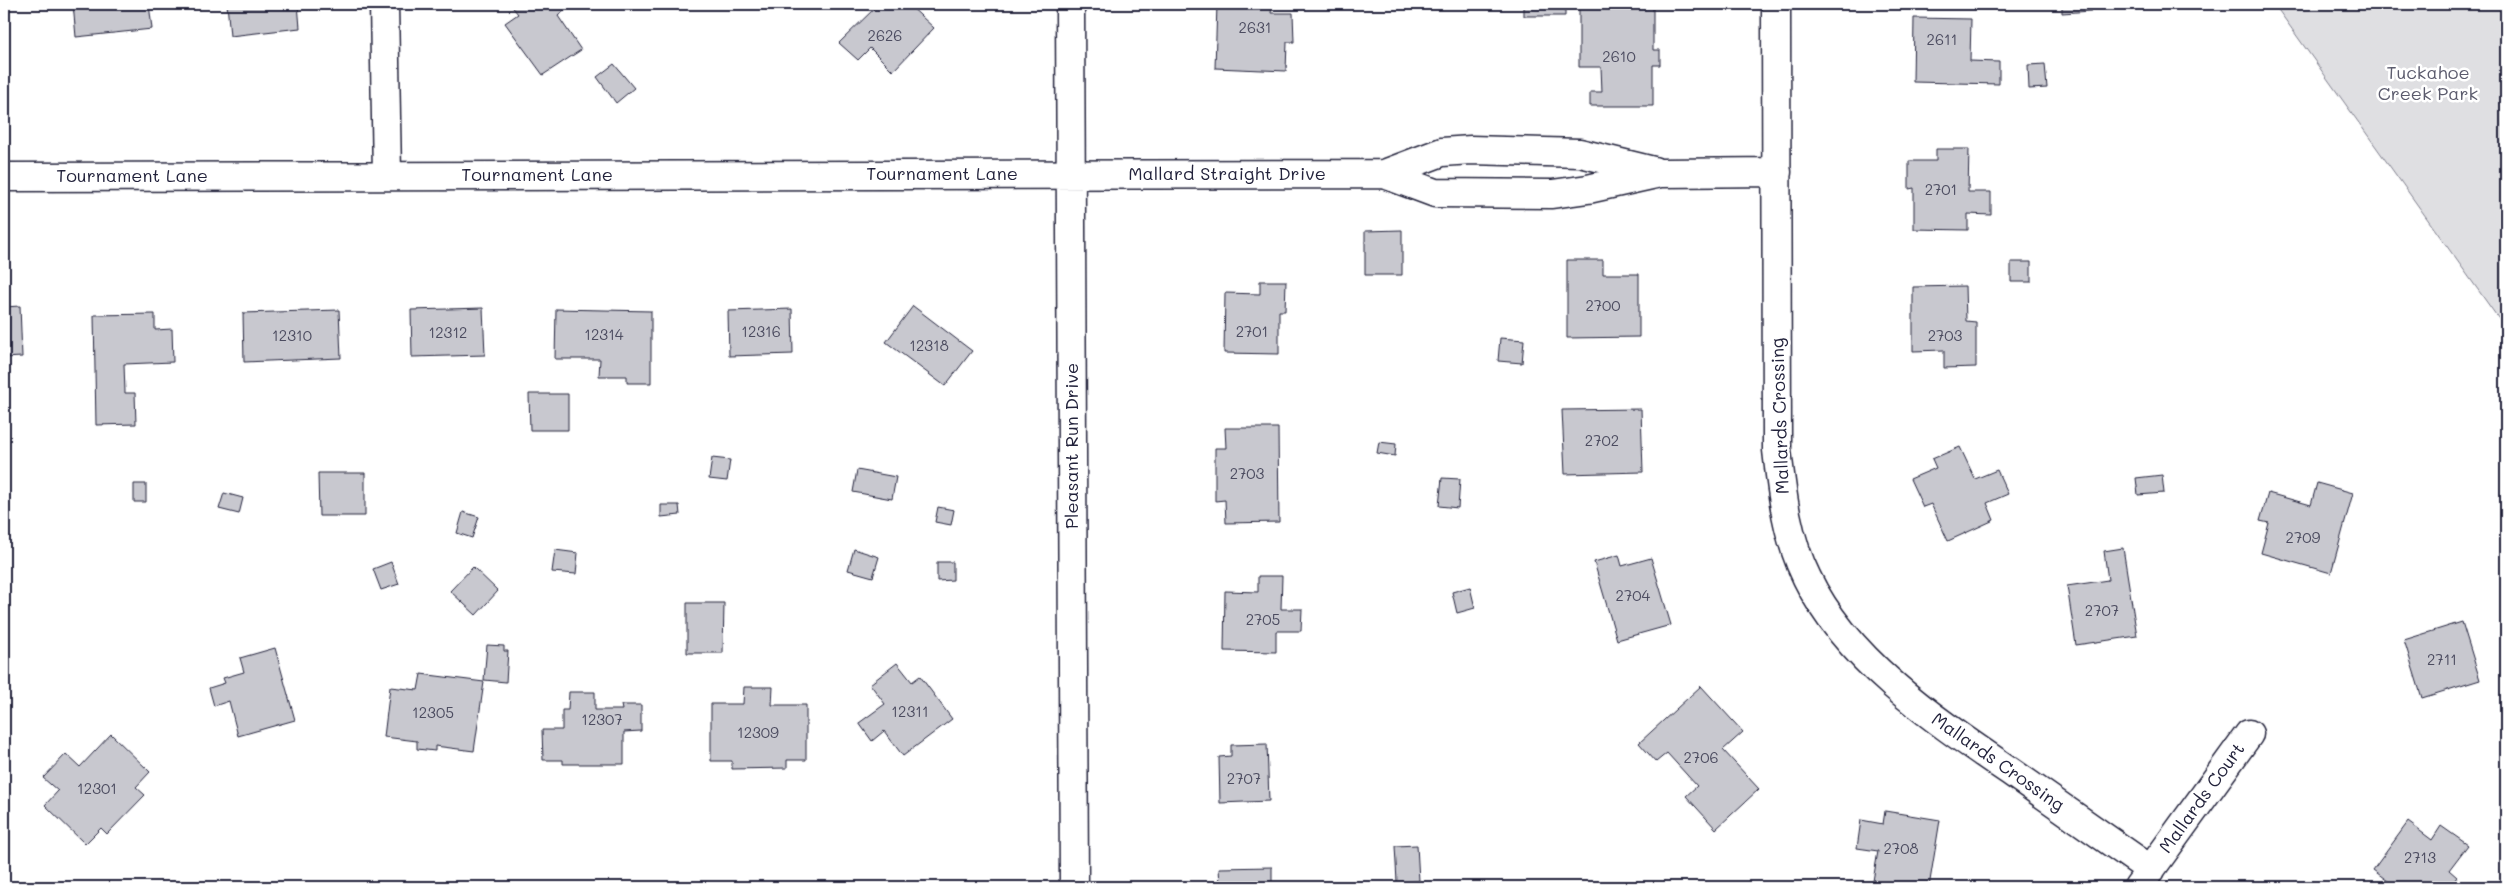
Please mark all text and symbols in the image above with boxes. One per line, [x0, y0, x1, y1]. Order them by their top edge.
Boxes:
house number: 2631 [1239, 17, 1271, 37]
house number: 2626 [868, 25, 902, 45]
house number: 2611 [1927, 29, 1957, 49]
house number: 2610 [1602, 46, 1636, 66]
park label: Tuckahoe Creek Park [2378, 60, 2478, 105]
street label: Tournament Lane [866, 161, 1018, 185]
street label: Mallard Straight Drive [1128, 161, 1326, 185]
street label: Tournament Lane [461, 162, 613, 186]
street label: Tournament Lane [56, 163, 208, 187]
house number: 2701 [1925, 179, 1957, 199]
house number: 2700 [1585, 295, 1621, 315]
house number: 12316 [741, 321, 781, 341]
house number: 2701 [1236, 321, 1268, 341]
house number: 12312 [429, 322, 467, 342]
house number: 12314 [584, 324, 624, 344]
house number: 12310 [272, 325, 312, 345]
house number: 2703 [1928, 325, 1963, 345]
house number: 12318 [909, 335, 949, 355]
street label: Mallards Crossing [1764, 337, 1794, 495]
street label: Pleasant Run Drive [1059, 363, 1083, 529]
house number: 2702 [1585, 430, 1619, 450]
house number: 2703 [1230, 463, 1265, 483]
house number: 2709 [2286, 527, 2321, 547]
house number: 2704 [1616, 585, 1651, 605]
house number: 2707 [2085, 600, 2119, 620]
house number: 2705 [1246, 609, 1280, 629]
house number: 2711 [2427, 649, 2457, 669]
house number: 12311 [891, 701, 929, 721]
house number: 12305 [412, 702, 454, 722]
street label: Mallards Crossing [1927, 706, 2070, 816]
house number: 12307 [581, 709, 623, 729]
house number: 12309 [737, 722, 779, 742]
street label: Mallards Court [2153, 737, 2249, 857]
house number: 2706 [1683, 747, 1719, 767]
house number: 2707 [1227, 768, 1261, 788]
house number: 12301 [77, 778, 117, 798]
house number: 2708 [1883, 838, 1919, 858]
house number: 2713 [2404, 847, 2436, 867]

